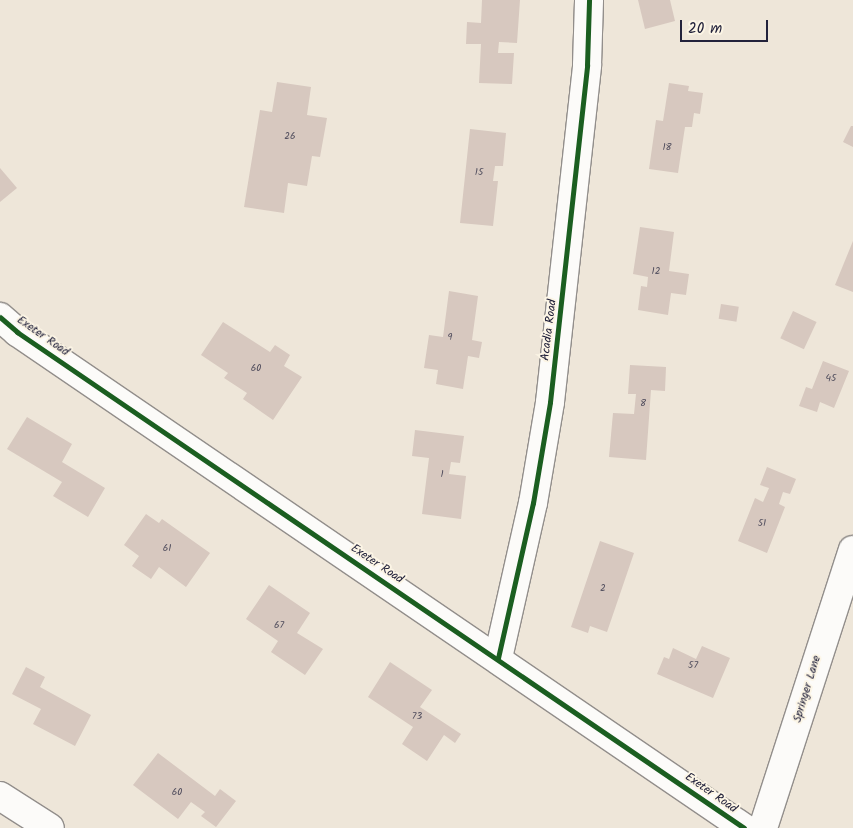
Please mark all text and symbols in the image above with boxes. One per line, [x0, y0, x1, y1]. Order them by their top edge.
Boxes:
scale bar [683, 10, 770, 42]
text: 20 m [688, 17, 722, 41]
house number: 26 [284, 131, 296, 143]
house number: 18 [662, 142, 672, 154]
house number: 15 [475, 167, 483, 179]
house number: 12 [652, 266, 660, 278]
street label: Acadia Road [538, 299, 560, 361]
street label: Exeter Road [14, 313, 72, 359]
house number: 9 [448, 332, 452, 344]
house number: 60 [251, 363, 261, 375]
house number: 45 [826, 373, 836, 385]
house number: 8 [640, 398, 646, 410]
house number: 1 [440, 469, 444, 481]
house number: 51 [758, 518, 766, 530]
street label: Exeter Road [348, 541, 406, 587]
house number: 61 [163, 543, 171, 555]
house number: 2 [600, 583, 606, 595]
house number: 67 [274, 620, 284, 632]
street label: Springer Lane [790, 654, 824, 724]
house number: 57 [688, 660, 698, 672]
house number: 73 [412, 711, 422, 723]
street label: Exeter Road [682, 770, 740, 816]
house number: 60 [172, 787, 182, 799]

